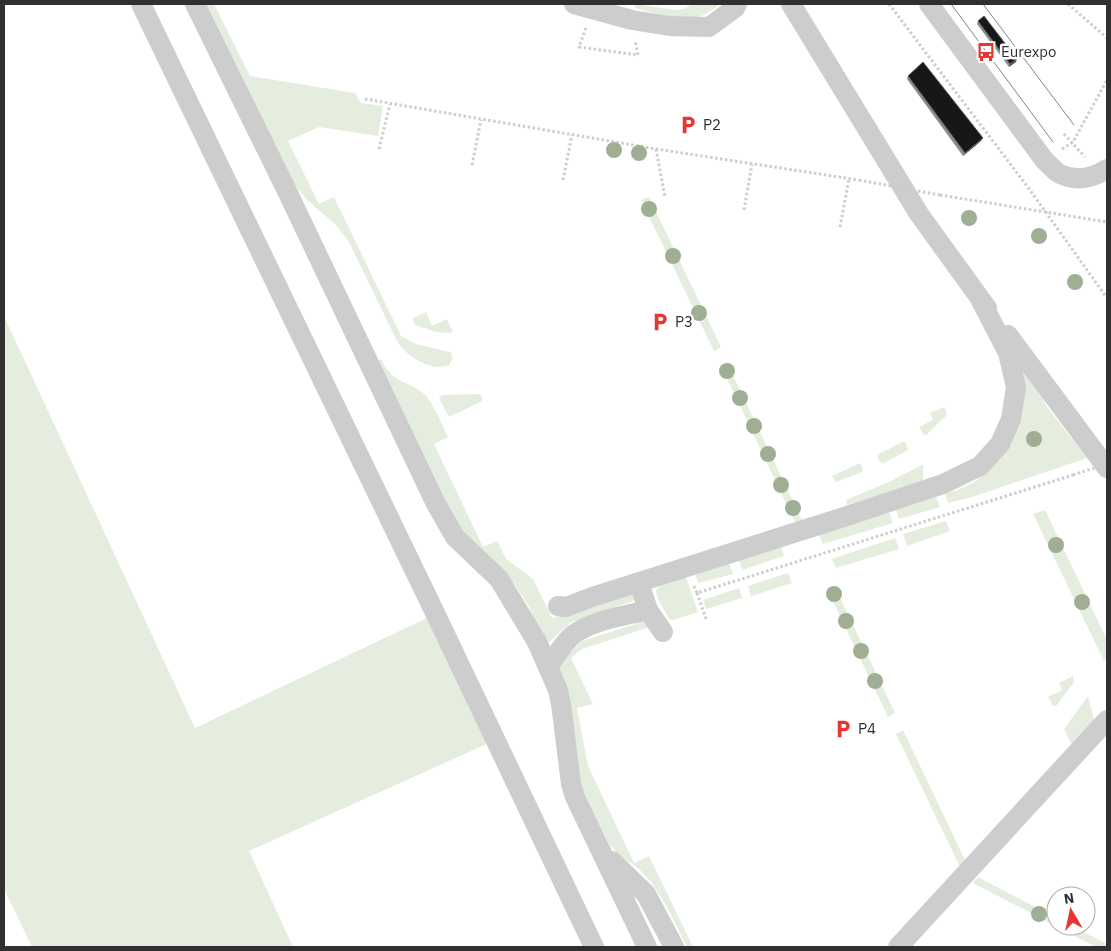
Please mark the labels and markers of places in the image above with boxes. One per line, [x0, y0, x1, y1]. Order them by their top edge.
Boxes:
bus stop icon: Eurexpo [975, 41, 997, 63]
place label: Eurexpo [1001, 42, 1056, 61]
parking icon: P2 [677, 114, 699, 136]
place label: P2 [703, 115, 721, 134]
parking icon: P3 [649, 311, 671, 333]
place label: P3 [675, 312, 693, 331]
parking icon: P4 [832, 718, 854, 740]
place label: P4 [858, 719, 876, 738]

